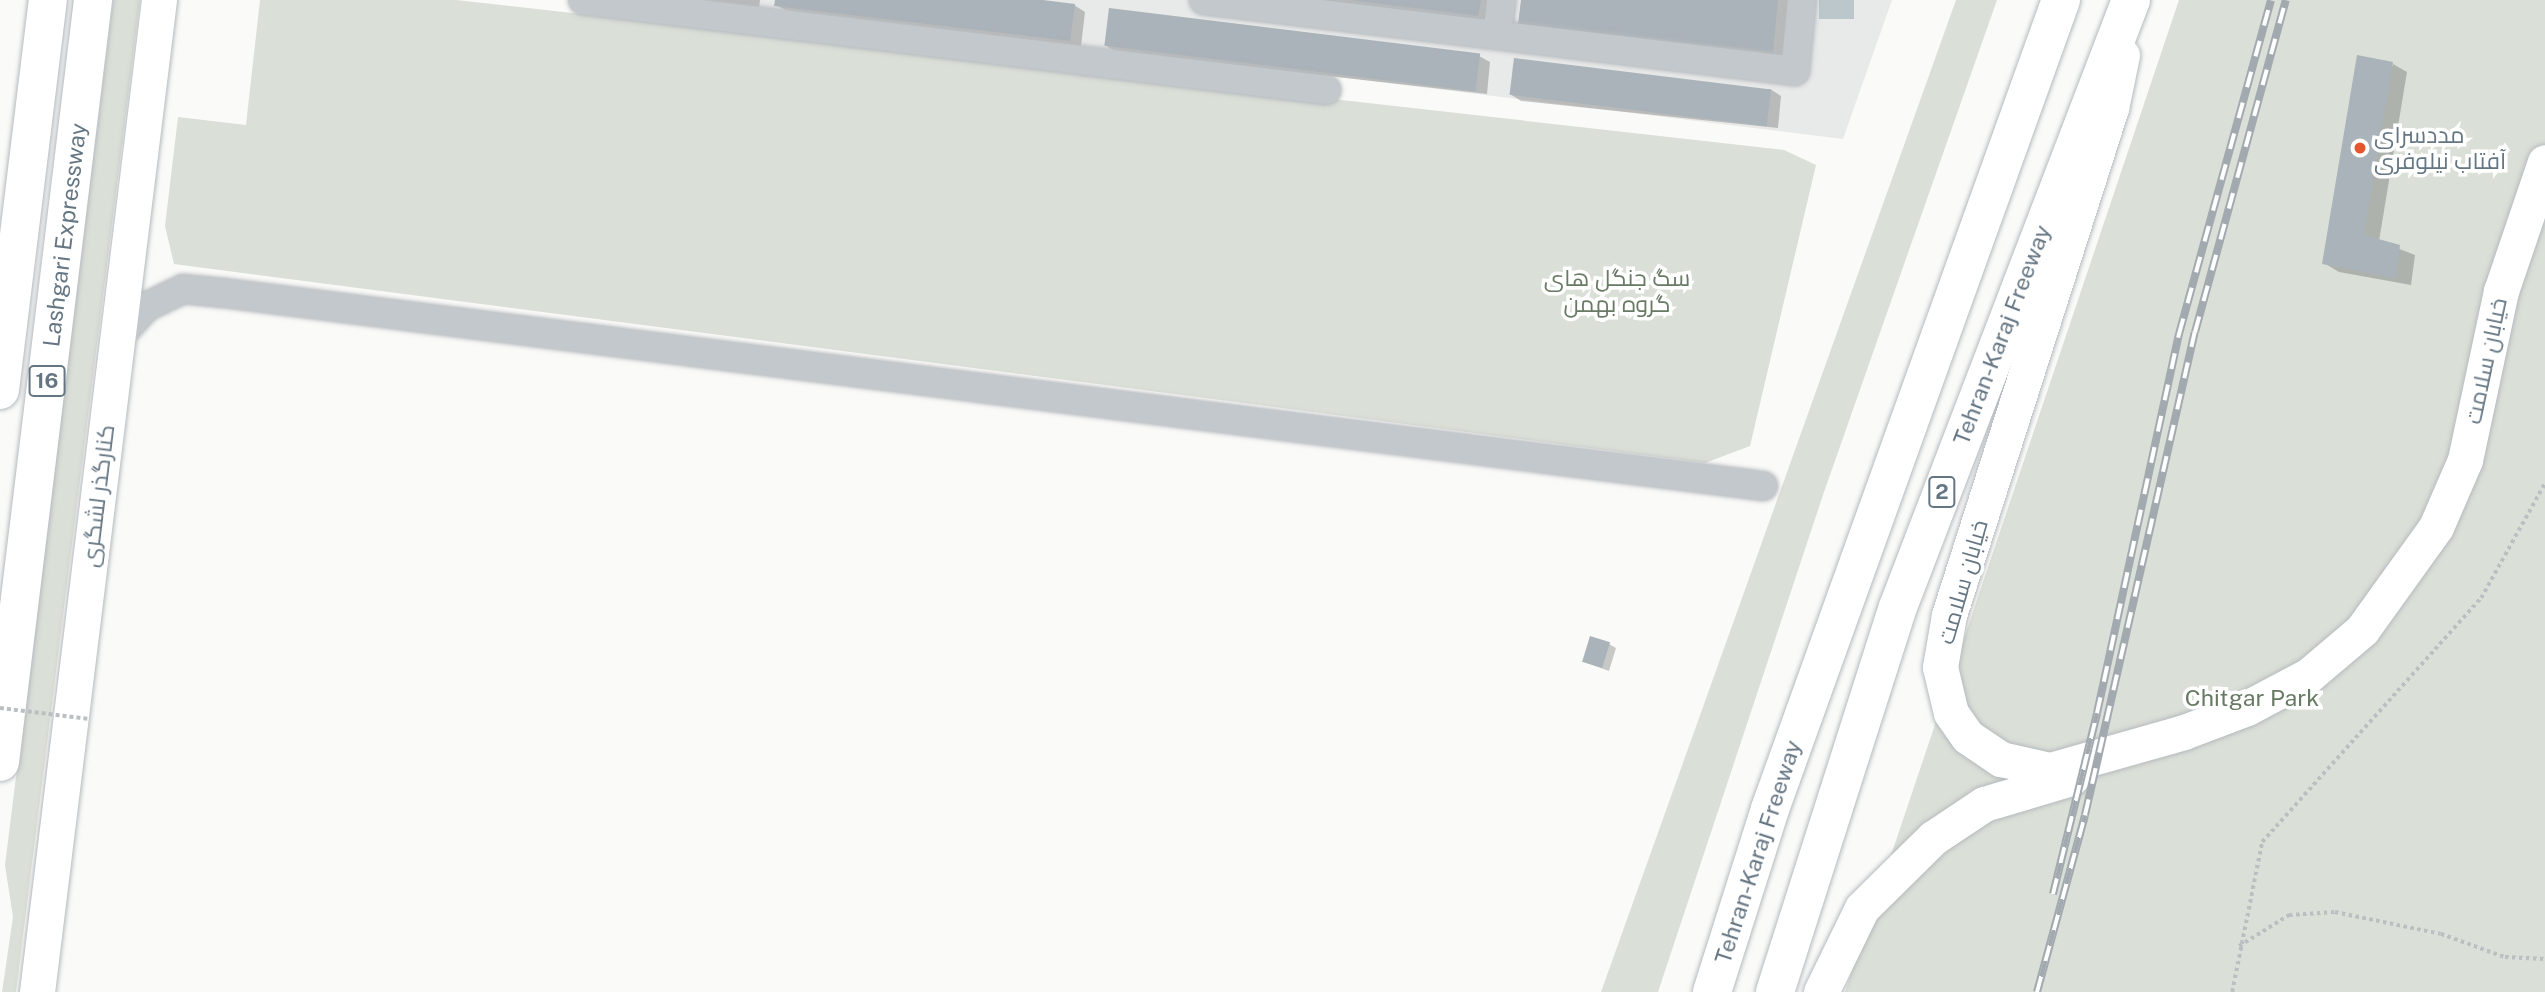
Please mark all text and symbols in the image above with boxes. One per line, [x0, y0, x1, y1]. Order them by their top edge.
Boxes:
street label: Lashgari Expressway [38, 121, 92, 349]
place label: مددسرای آفتاب نیلوفری [2374, 121, 2506, 175]
marker: مددسرای آفتاب نیلوفری [2352, 140, 2368, 156]
street label: Tehran-Karaj Freeway [1947, 221, 2057, 449]
park label: سگ جنگل های گروه بهمن [1544, 264, 1690, 318]
street label: خیابان سلامت [2459, 295, 2513, 427]
road number: 16 [28, 364, 66, 398]
street label: کنارگذر لشگری [76, 423, 120, 569]
road number: 2 [1928, 475, 1956, 510]
street label: خیابان سلامت [1932, 517, 1994, 647]
park label: Chitgar Park [2185, 684, 2319, 712]
street label: Tehran-Karaj Freeway [1709, 737, 1807, 967]

